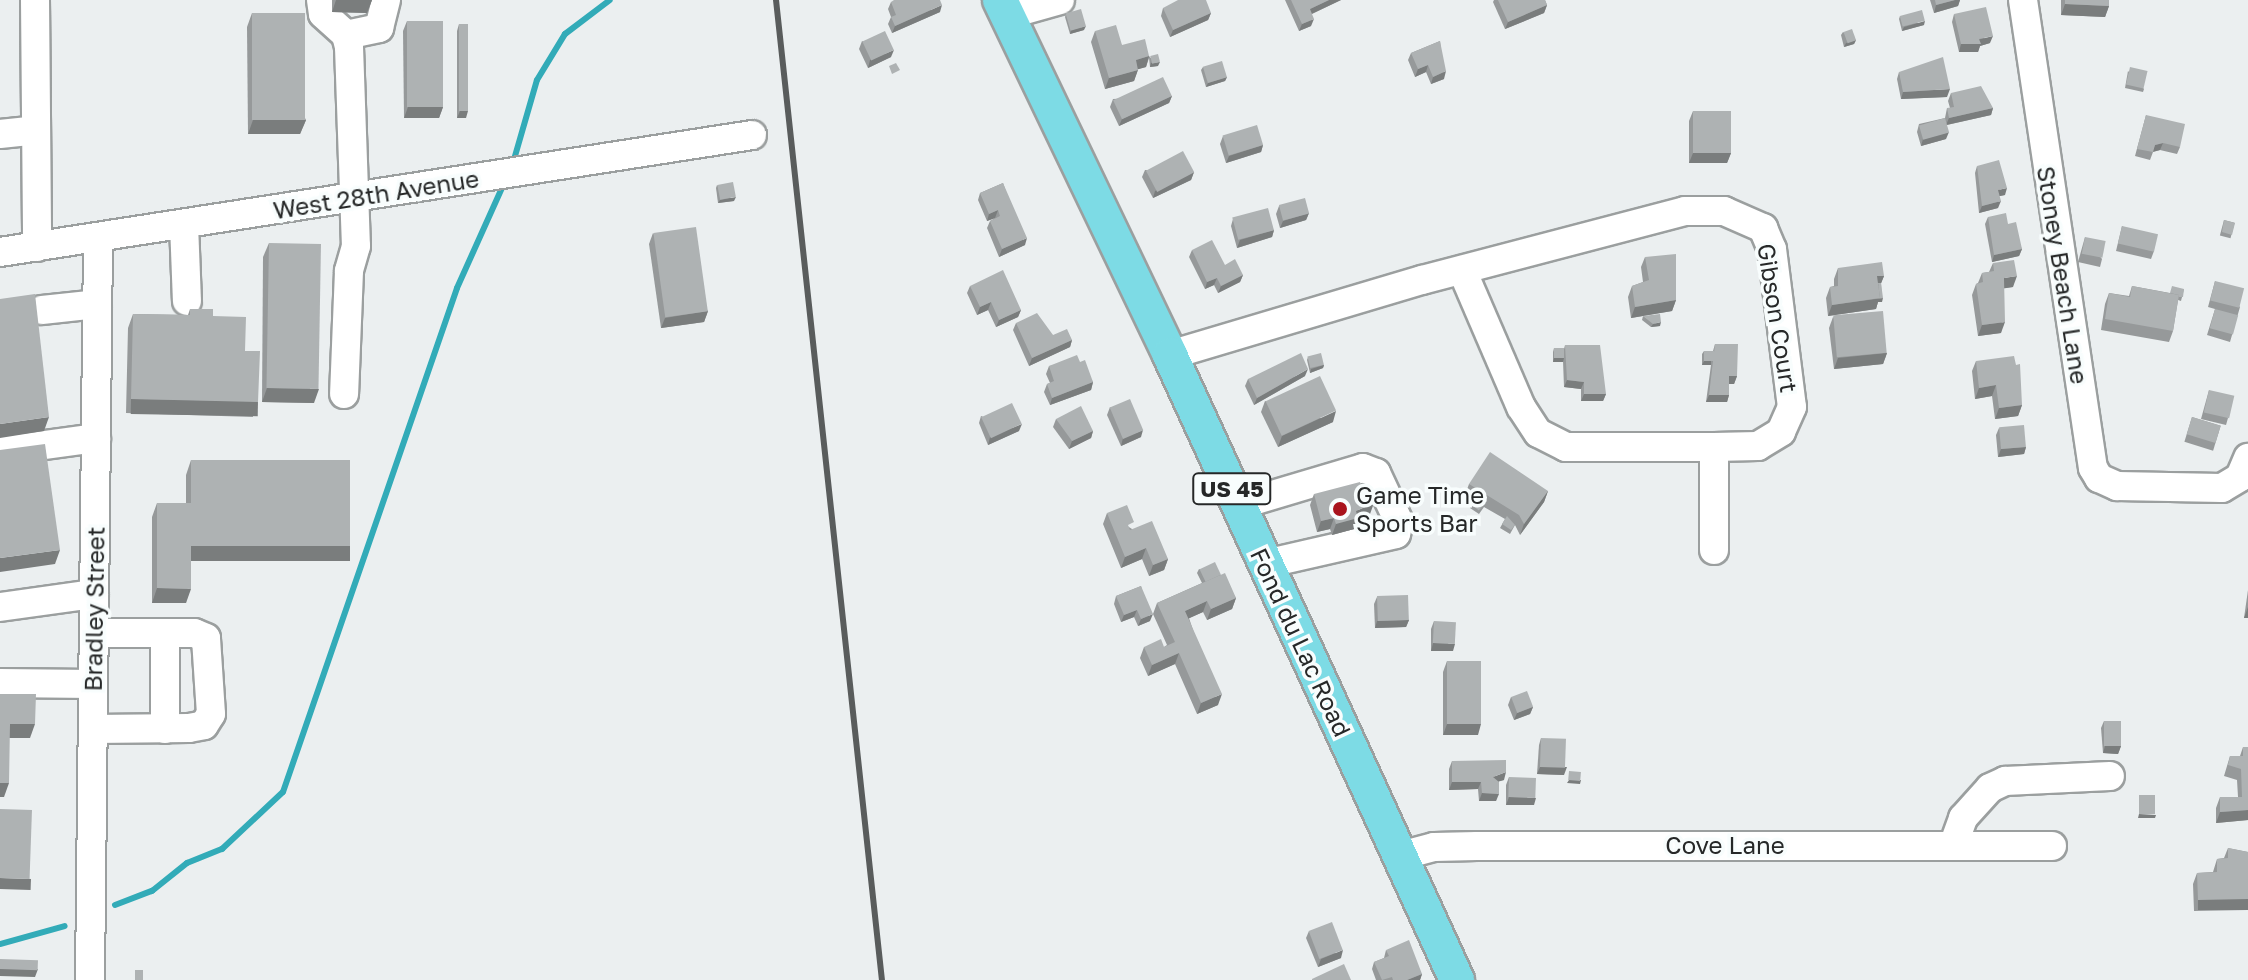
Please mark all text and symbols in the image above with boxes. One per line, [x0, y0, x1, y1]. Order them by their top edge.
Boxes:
street label: West 28th Avenue [271, 164, 481, 224]
street label: Stoney Beach Lane [2032, 164, 2094, 386]
street label: Gibson Court [1752, 241, 1804, 395]
road number: US 45 [1192, 471, 1272, 507]
place label: Game Time Sports Bar [1356, 481, 1484, 537]
marker: Game Time Sports Bar [1331, 500, 1349, 518]
street label: Bradley Street [78, 526, 110, 692]
street label: Fond du Lac Road [1245, 543, 1357, 741]
street label: Cove Lane [1665, 831, 1785, 859]

